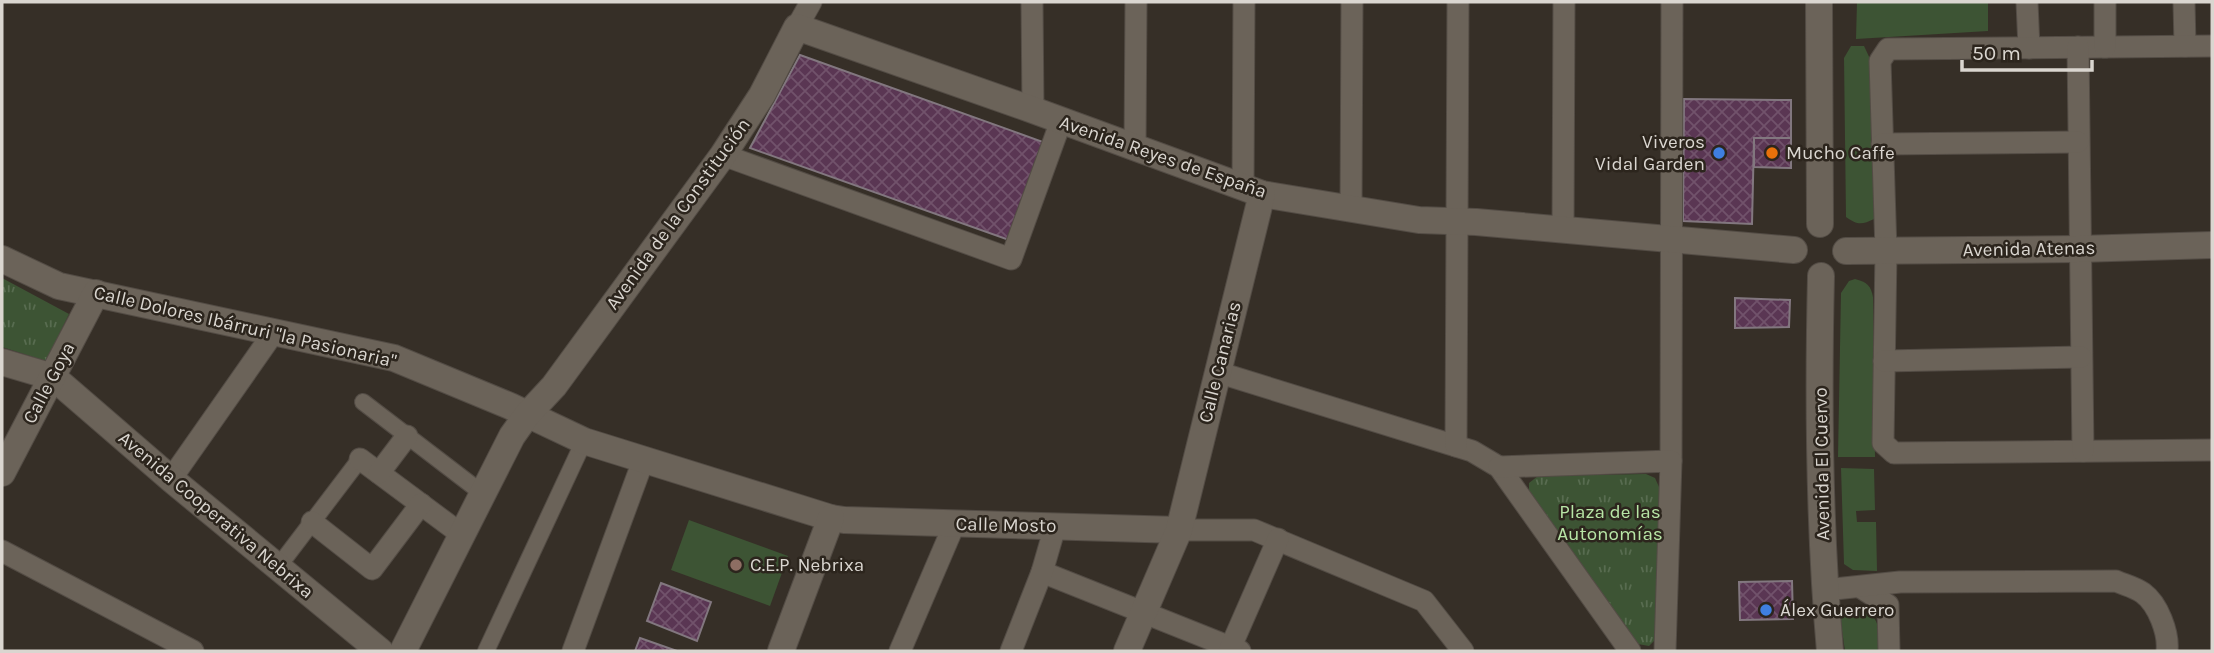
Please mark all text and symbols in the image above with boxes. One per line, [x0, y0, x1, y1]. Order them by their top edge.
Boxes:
scale bar [1962, 28, 2092, 72]
text: 50 m [1972, 41, 2021, 65]
street label: Avenida Reyes de España [1057, 111, 1269, 203]
street label: Avenida de la Constitución [601, 114, 755, 314]
place label: Viveros Vidal Garden [1595, 131, 1705, 175]
place label: Mucho Caffe [1786, 142, 1895, 164]
marker: Viveros Vidal Garden [1711, 145, 1727, 161]
marker: Mucho Caffe [1764, 145, 1780, 161]
street label: Avenida Atenas [1962, 237, 2096, 261]
street label: Calle Dolores Ibárruri "la Pasionaria" [92, 281, 399, 373]
street label: Calle Canarias [1194, 299, 1246, 425]
street label: Calle Goya [18, 339, 80, 427]
street label: Avenida El Cuervo [1810, 387, 1834, 541]
street label: Avenida Cooperativa Nebrixa [114, 427, 318, 603]
park label: Plaza de las Autonomías [1557, 501, 1663, 545]
street label: Calle Mosto [955, 513, 1057, 537]
place label: C.E.P. Nebrixa [750, 554, 864, 576]
marker: C.E.P. Nebrixa [728, 557, 744, 573]
place label: Álex Guerrero [1780, 598, 1894, 621]
marker: Álex Guerrero [1758, 602, 1774, 618]

